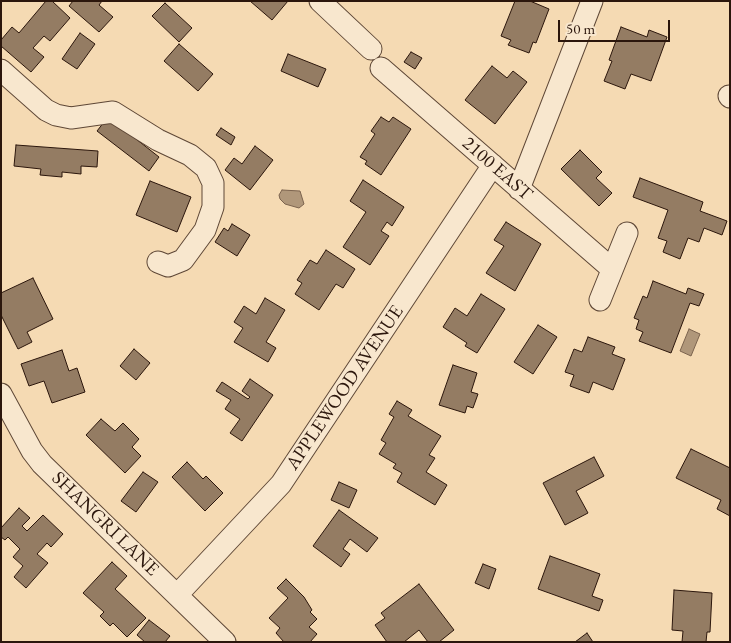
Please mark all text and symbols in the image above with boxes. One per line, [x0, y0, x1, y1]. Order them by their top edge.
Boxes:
scale bar [561, 10, 674, 42]
text: 50 m [566, 19, 595, 38]
street label: 2100 EAST [457, 132, 537, 206]
street label: APPLEWOOD AVENUE [281, 301, 409, 475]
street label: SHANGRI LANE [47, 467, 163, 581]

